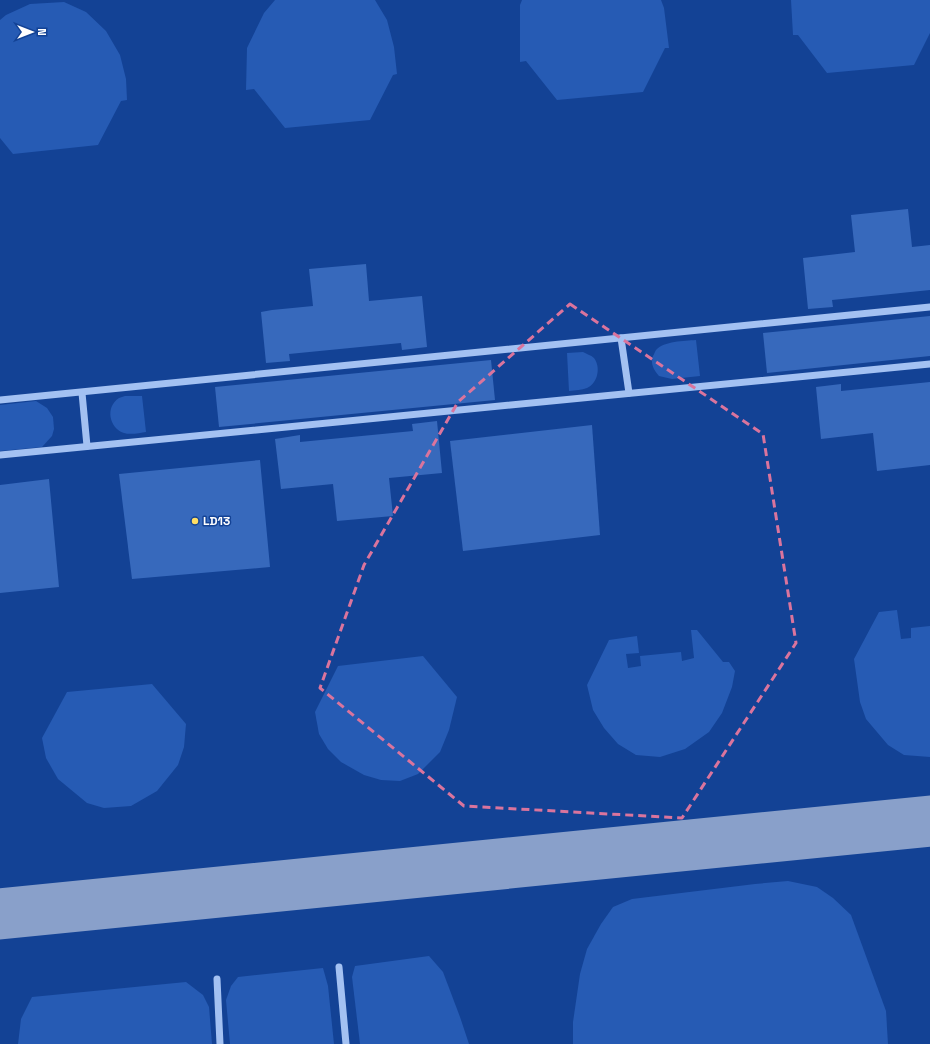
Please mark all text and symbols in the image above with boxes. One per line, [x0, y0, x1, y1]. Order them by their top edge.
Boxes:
north arrow [12, 12, 52, 52]
text: N [35, 28, 49, 36]
place label: LD13 [203, 513, 230, 529]
marker: LD13 [190, 516, 200, 526]

